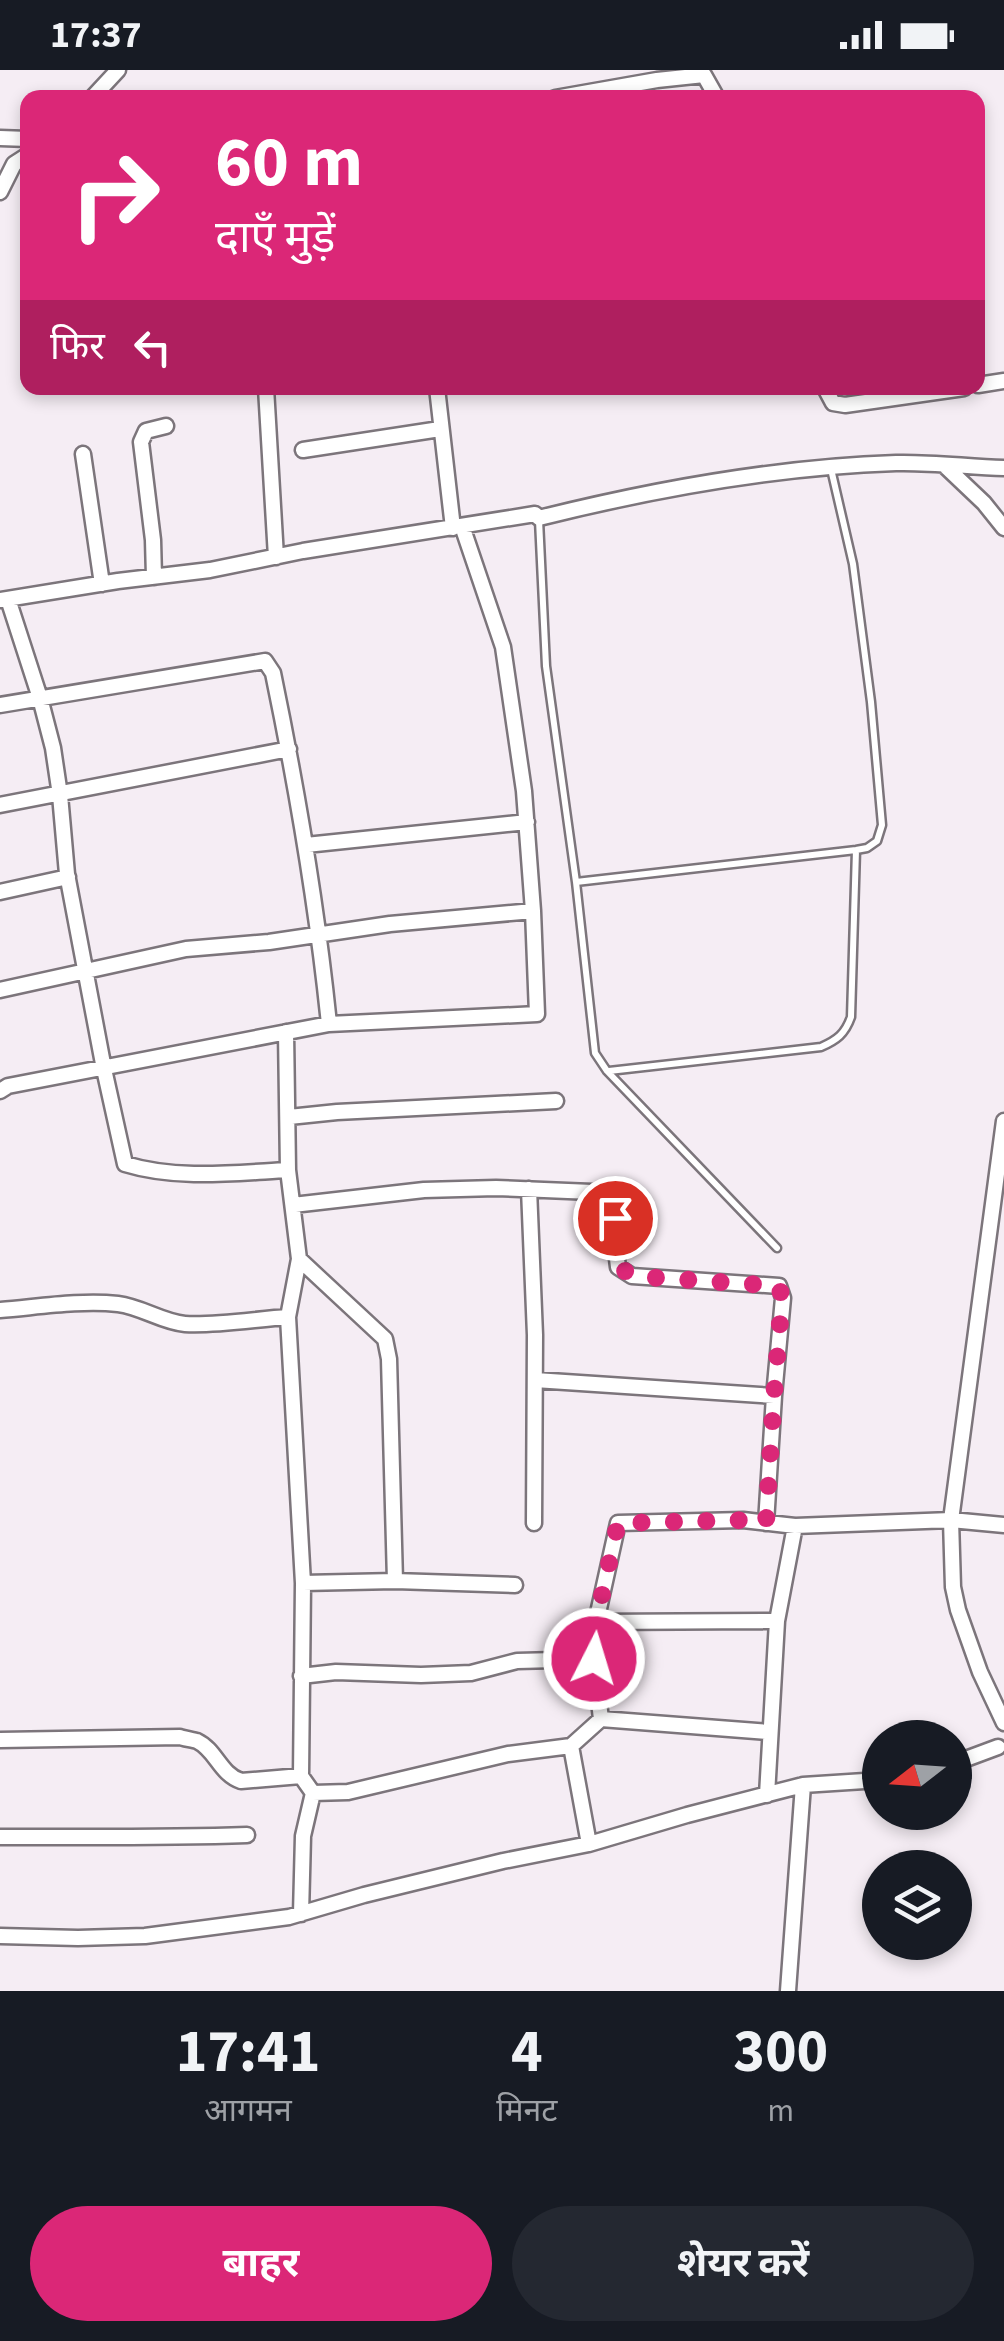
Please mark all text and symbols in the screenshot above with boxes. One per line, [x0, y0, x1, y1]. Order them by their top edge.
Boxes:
text: 17:37 [50, 8, 142, 62]
text: 60 m [215, 113, 363, 213]
icon: right [50, 130, 180, 260]
text: दाएँ मुड़ें [215, 206, 335, 270]
text: फिर [50, 320, 105, 374]
icon: left [125, 320, 180, 375]
pin [573, 1176, 658, 1261]
icon: arrive [588, 1191, 643, 1246]
position arrow [542, 1607, 646, 1711]
north arrow [862, 1720, 972, 1830]
map controls [862, 1720, 972, 1960]
button: layers [862, 1850, 972, 1960]
text: 17:41 [176, 2010, 320, 2095]
text: 4 [511, 2010, 543, 2095]
text: 300 [733, 2010, 828, 2095]
text: आगमन [204, 2088, 292, 2134]
text: मिनट [496, 2088, 557, 2134]
text: m [767, 2088, 794, 2134]
button: बाहर [30, 2206, 492, 2321]
button: शेयर करें [512, 2206, 974, 2321]

